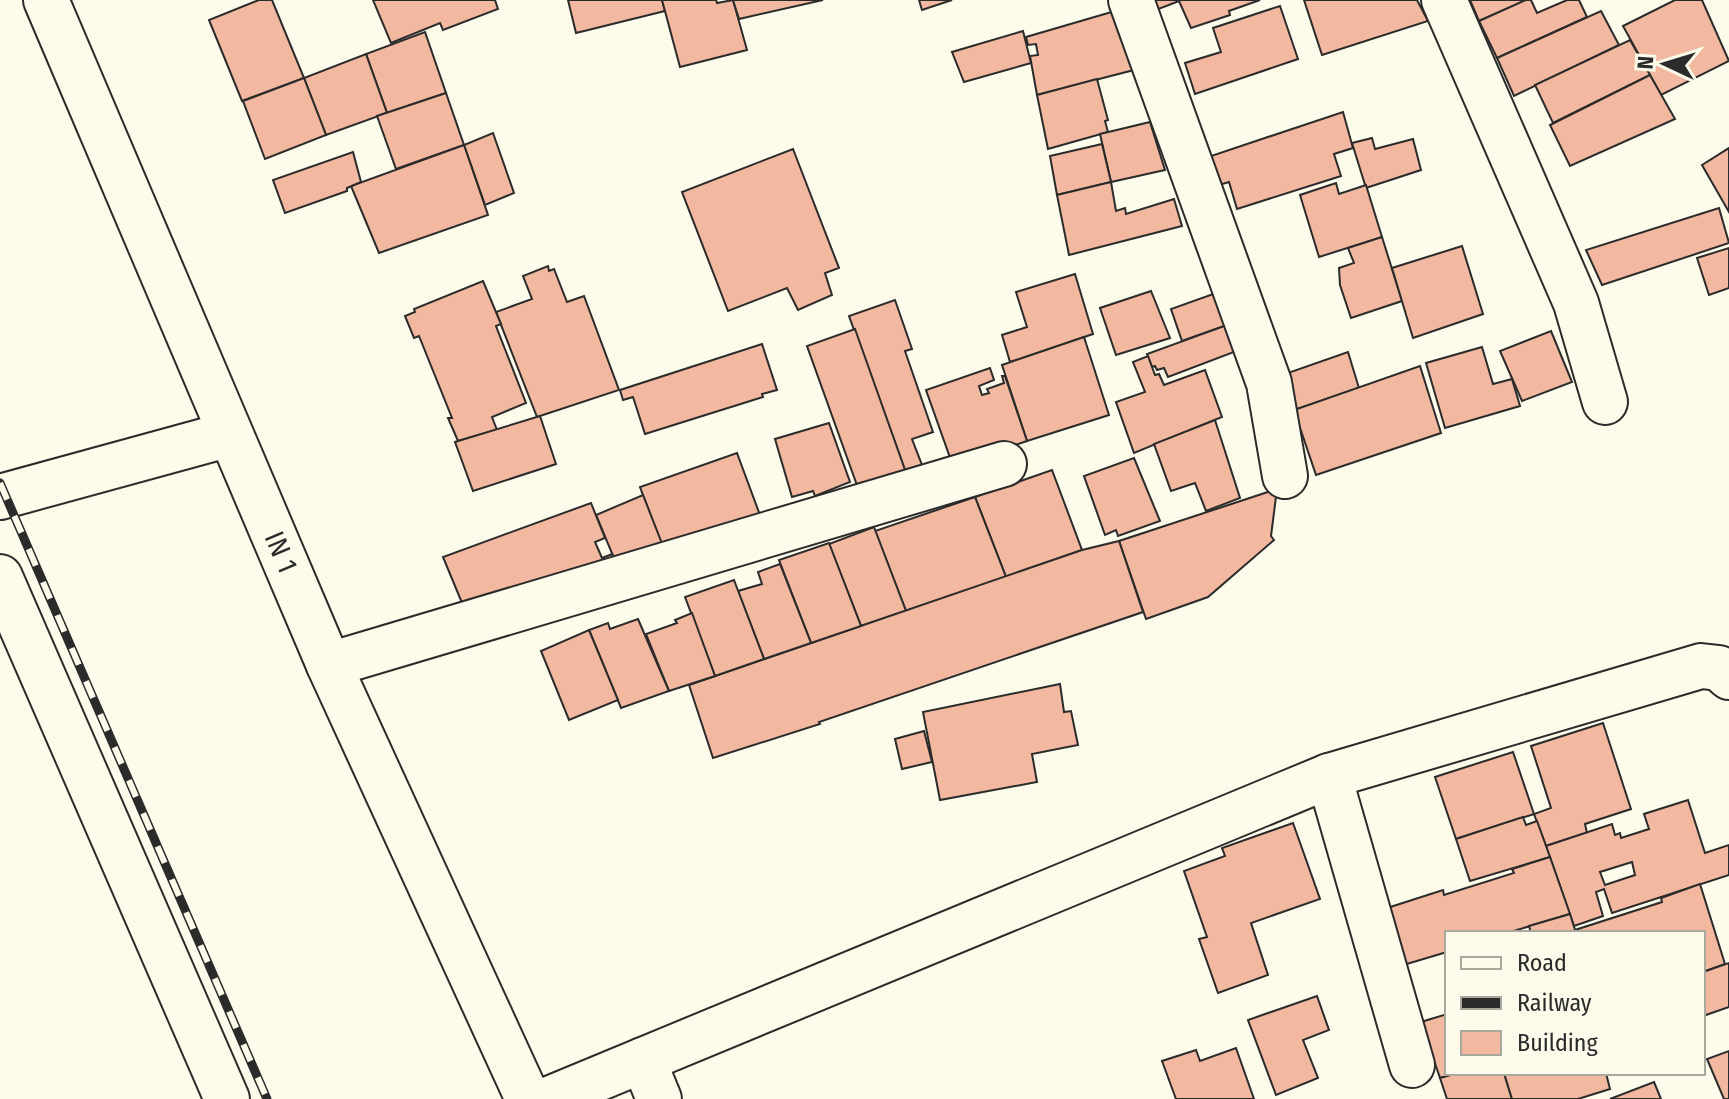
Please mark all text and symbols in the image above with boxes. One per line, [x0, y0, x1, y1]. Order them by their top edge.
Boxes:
north arrow [1625, 24, 1705, 104]
text: N [1632, 55, 1659, 70]
street label: IN 1 [258, 526, 304, 578]
legend [1445, 931, 1705, 1075]
text: Road [1517, 949, 1567, 977]
text: Railway [1517, 989, 1592, 1017]
text: Building [1517, 1029, 1599, 1057]

